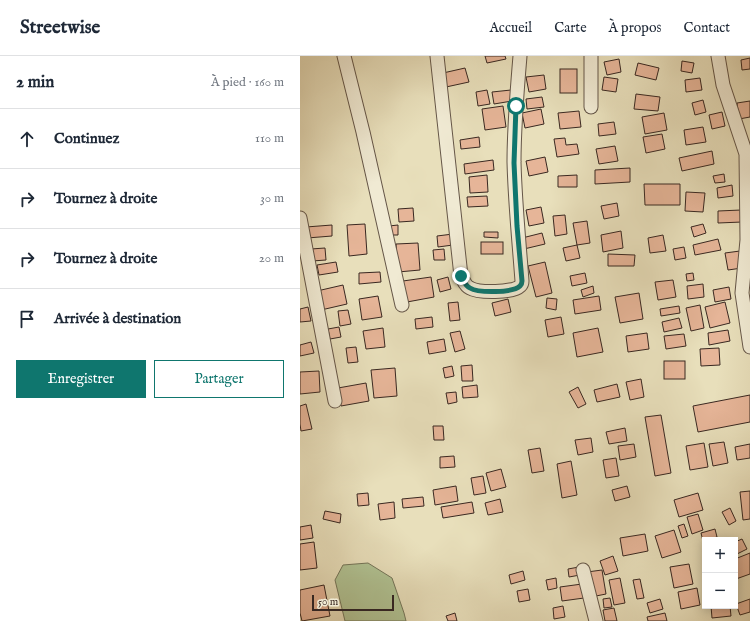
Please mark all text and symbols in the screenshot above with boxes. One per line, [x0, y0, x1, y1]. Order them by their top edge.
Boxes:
text: Streetwise [20, 16, 100, 40]
text: Accueil [489, 19, 532, 37]
text: Carte [554, 19, 587, 37]
text: À propos [609, 19, 661, 37]
text: Contact [683, 19, 730, 37]
text: 2 min [16, 72, 54, 93]
text: À pied · 160 m [211, 74, 284, 91]
route start [507, 97, 525, 115]
icon: ahead [16, 128, 38, 150]
text: Continuez [54, 129, 119, 148]
text: 110 m [255, 130, 284, 147]
icon: right [16, 188, 38, 210]
text: Tournez à droite [54, 189, 157, 208]
text: 30 m [260, 190, 284, 207]
icon: right [16, 248, 38, 270]
text: Tournez à droite [54, 249, 157, 268]
text: 20 m [259, 250, 284, 267]
route end [452, 267, 470, 285]
icon: arrive [16, 308, 38, 330]
text: Arrivée à destination [54, 309, 181, 328]
button: Enregistrer [16, 360, 146, 398]
button: Partager [154, 360, 284, 398]
map controls [702, 537, 738, 609]
button: + [702, 537, 738, 573]
button: − [702, 573, 738, 609]
scale bar [312, 593, 394, 612]
text: 50 m [318, 595, 338, 609]

